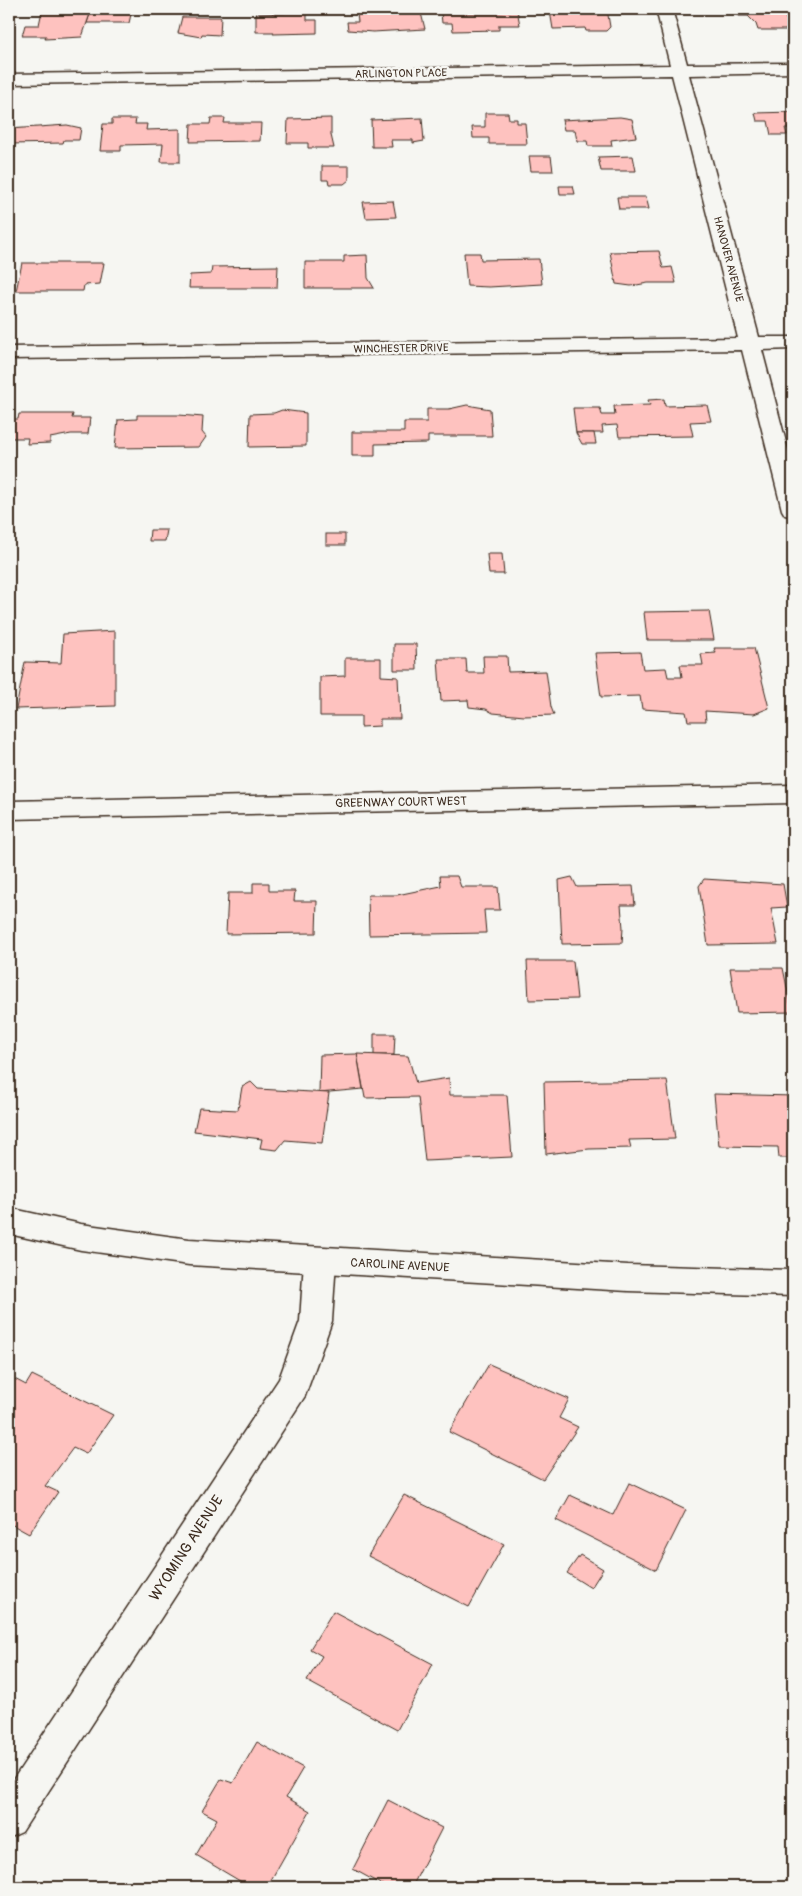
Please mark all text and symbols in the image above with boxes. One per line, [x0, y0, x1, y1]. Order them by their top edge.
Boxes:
street label: ARLINGTON PLACE [355, 66, 448, 81]
street label: HANOVER AVENUE [711, 215, 746, 304]
street label: WINCHESTER DRIVE [353, 341, 449, 356]
street label: GREENWAY COURT WEST [335, 794, 467, 811]
street label: CAROLINE AVENUE [350, 1255, 450, 1276]
street label: WYOMING AVENUE [145, 1492, 228, 1605]

